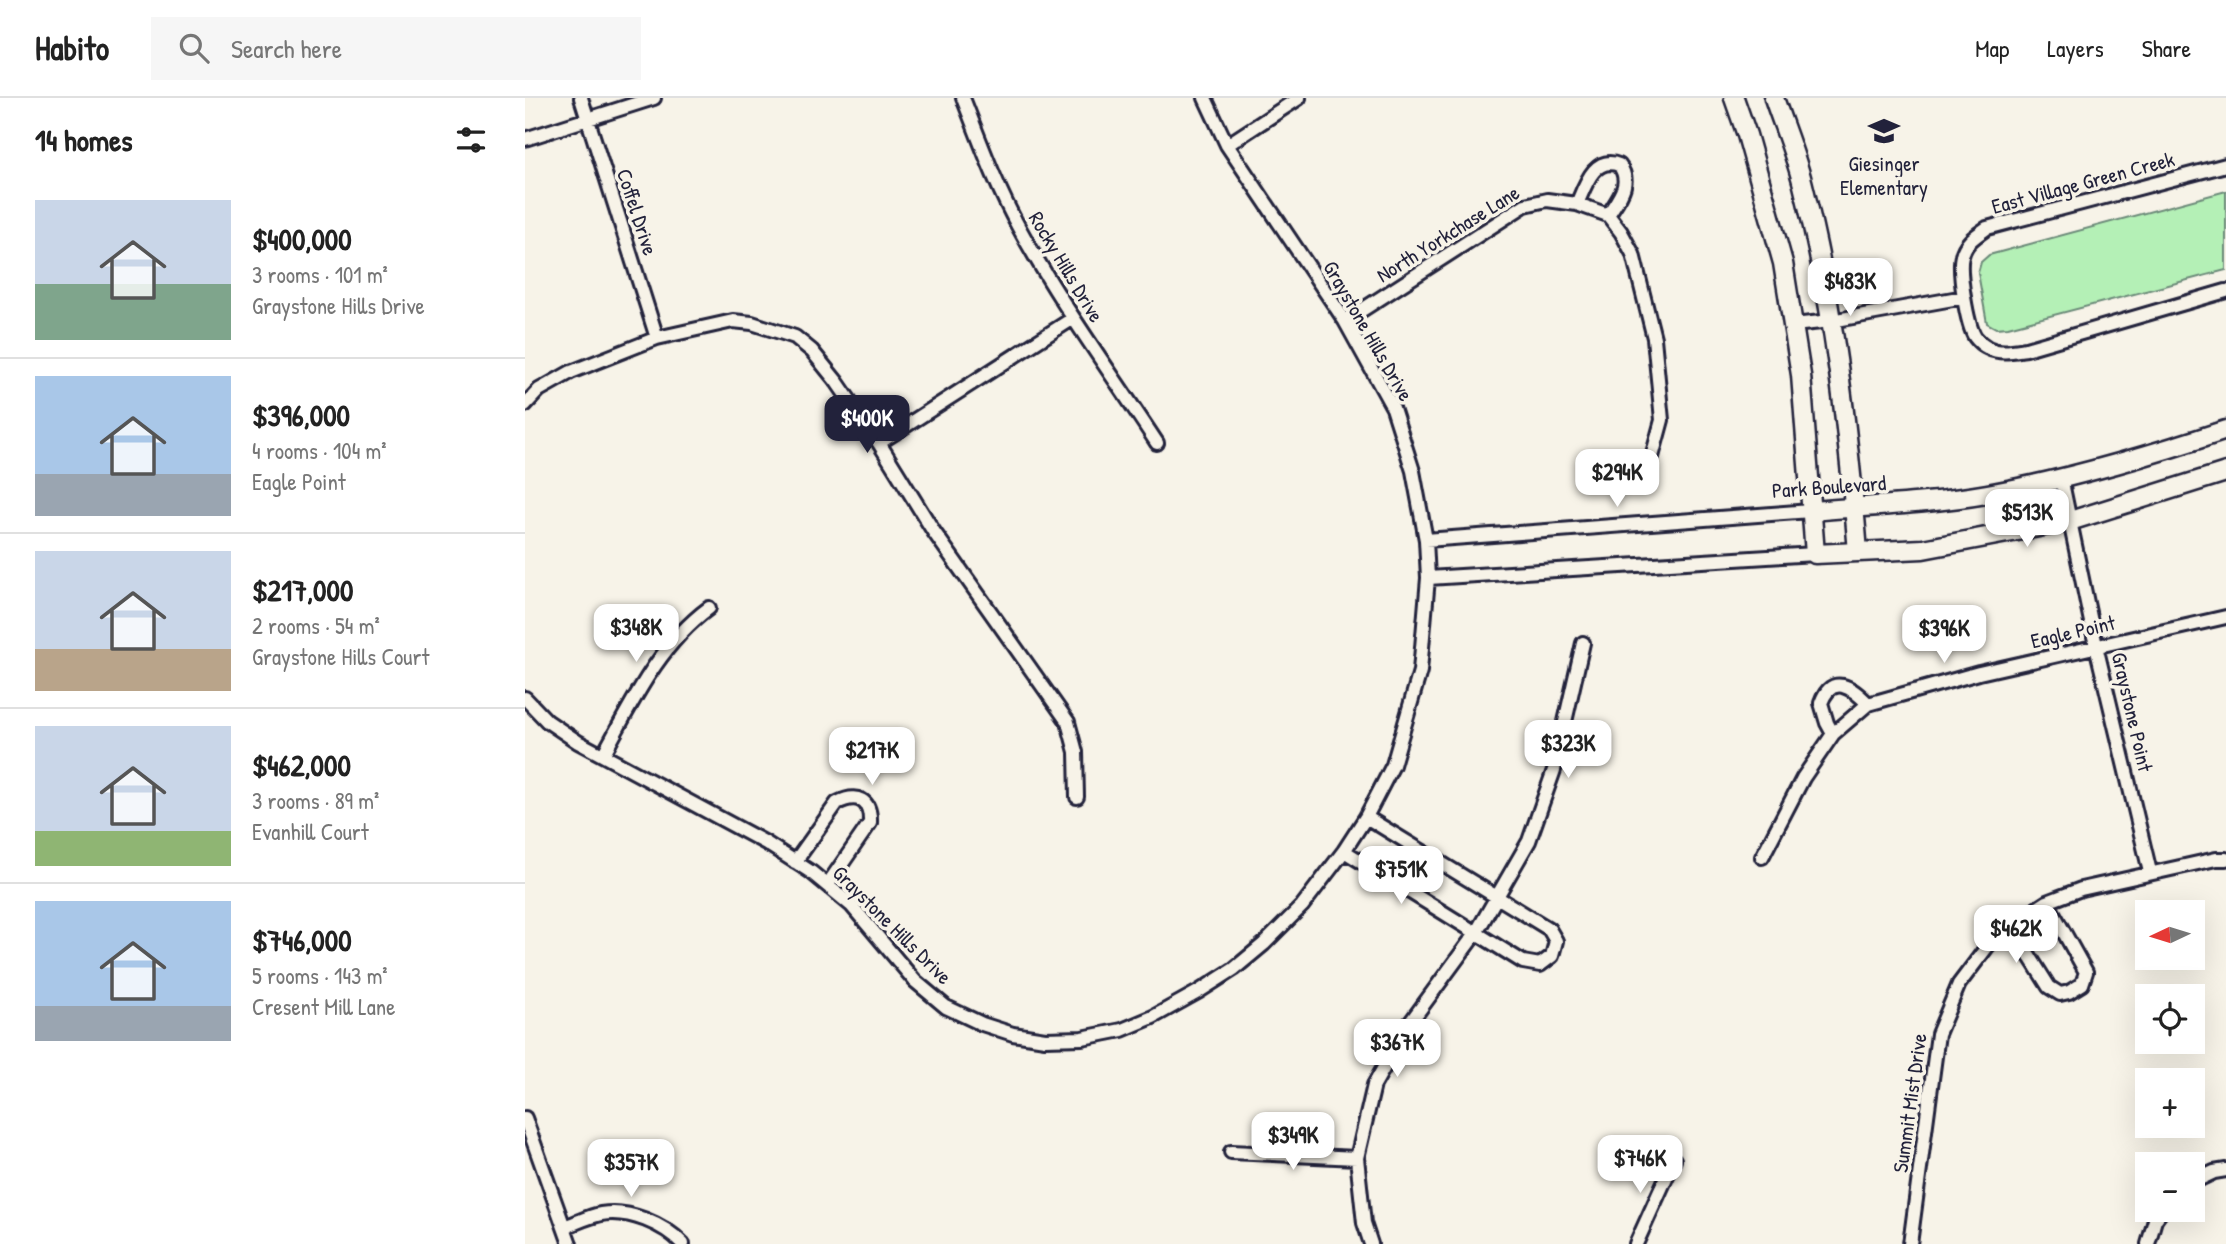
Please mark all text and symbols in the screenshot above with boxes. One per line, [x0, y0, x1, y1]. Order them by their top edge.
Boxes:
search box [151, 17, 641, 80]
text: Habito [35, 26, 109, 70]
icon: search [175, 29, 213, 67]
text: Search here [231, 31, 342, 66]
text: Map [1975, 32, 2009, 64]
text: Layers [2047, 32, 2104, 64]
text: Share [2142, 32, 2191, 64]
school or university icon: Giesinger Elementary [1867, 114, 1901, 148]
text: 14 homes [35, 120, 133, 160]
icon: filters [452, 121, 490, 159]
street label: East Village Green Creek [1988, 144, 2178, 221]
place label: Giesinger Elementary [1840, 149, 1928, 202]
street label: Coffel Drive [610, 165, 665, 259]
street label: North Yorkchase Lane [1371, 178, 1525, 289]
street label: Rocky Hills Drive [1022, 206, 1111, 328]
text: $400,000 [252, 219, 352, 259]
icon: home [91, 228, 175, 312]
street label: Graystone Hills Drive [1316, 255, 1420, 406]
pin: $483K [1801, 258, 1899, 318]
text: 3 rooms · 101 m² [252, 259, 388, 290]
text: $483K [1824, 265, 1876, 296]
text: Graystone Hills Drive [252, 290, 425, 321]
text: $396,000 [252, 395, 350, 435]
pin: $400K [818, 396, 916, 455]
text: $400K [841, 402, 893, 433]
icon: home [91, 404, 175, 488]
text: 4 rooms · 104 m² [252, 435, 386, 466]
pin: $294K [1568, 450, 1666, 509]
text: $294K [1591, 456, 1643, 487]
text: Eagle Point [252, 466, 346, 497]
street label: Park Boulevard [1771, 468, 1887, 505]
pin: $513K [1978, 490, 2076, 549]
text: $513K [2001, 496, 2053, 527]
text: $217,000 [252, 570, 353, 610]
icon: home [91, 579, 175, 663]
pin: $348K [587, 604, 685, 664]
pin: $396K [1895, 606, 1993, 665]
street label: Eagle Point [2028, 608, 2119, 655]
text: 2 rooms · 54 m² [252, 610, 380, 641]
text: $348K [610, 611, 662, 642]
text: $396K [1918, 612, 1970, 643]
text: Graystone Hills Court [252, 641, 429, 672]
street label: Graystone Point [2105, 649, 2160, 775]
pin: $323K [1519, 720, 1617, 780]
text: $323K [1540, 727, 1596, 758]
pin: $217K [823, 728, 921, 787]
text: $217K [845, 734, 899, 765]
text: $462,000 [252, 745, 351, 785]
icon: home [91, 754, 175, 838]
text: 3 rooms · 89 m² [252, 785, 379, 816]
text: Evanhill Court [252, 816, 369, 847]
pin: $751K [1352, 846, 1450, 906]
text: $751K [1374, 853, 1428, 884]
street label: Graystone Hills Drive [826, 859, 958, 991]
north arrow [2135, 900, 2205, 970]
map controls [2135, 900, 2205, 1222]
pin: $462K [1967, 906, 2065, 965]
text: $462K [1990, 912, 2042, 943]
text: $746,000 [252, 920, 352, 960]
icon: home [91, 929, 175, 1013]
text: 5 rooms · 143 m² [252, 960, 388, 991]
button: locate [2135, 984, 2205, 1054]
text: Cresent Mill Lane [252, 991, 395, 1022]
pin: $367K [1348, 1020, 1446, 1079]
text: $367K [1370, 1026, 1424, 1057]
street label: Summit Mist Drive [1885, 1031, 1934, 1174]
button: + [2135, 1068, 2205, 1138]
pin: $349K [1244, 1112, 1342, 1172]
text: $349K [1267, 1119, 1319, 1150]
pin: $746K [1591, 1136, 1689, 1195]
pin: $357K [582, 1140, 680, 1199]
text: $746K [1614, 1142, 1666, 1173]
text: $357K [603, 1146, 659, 1177]
button: − [2135, 1152, 2205, 1222]

